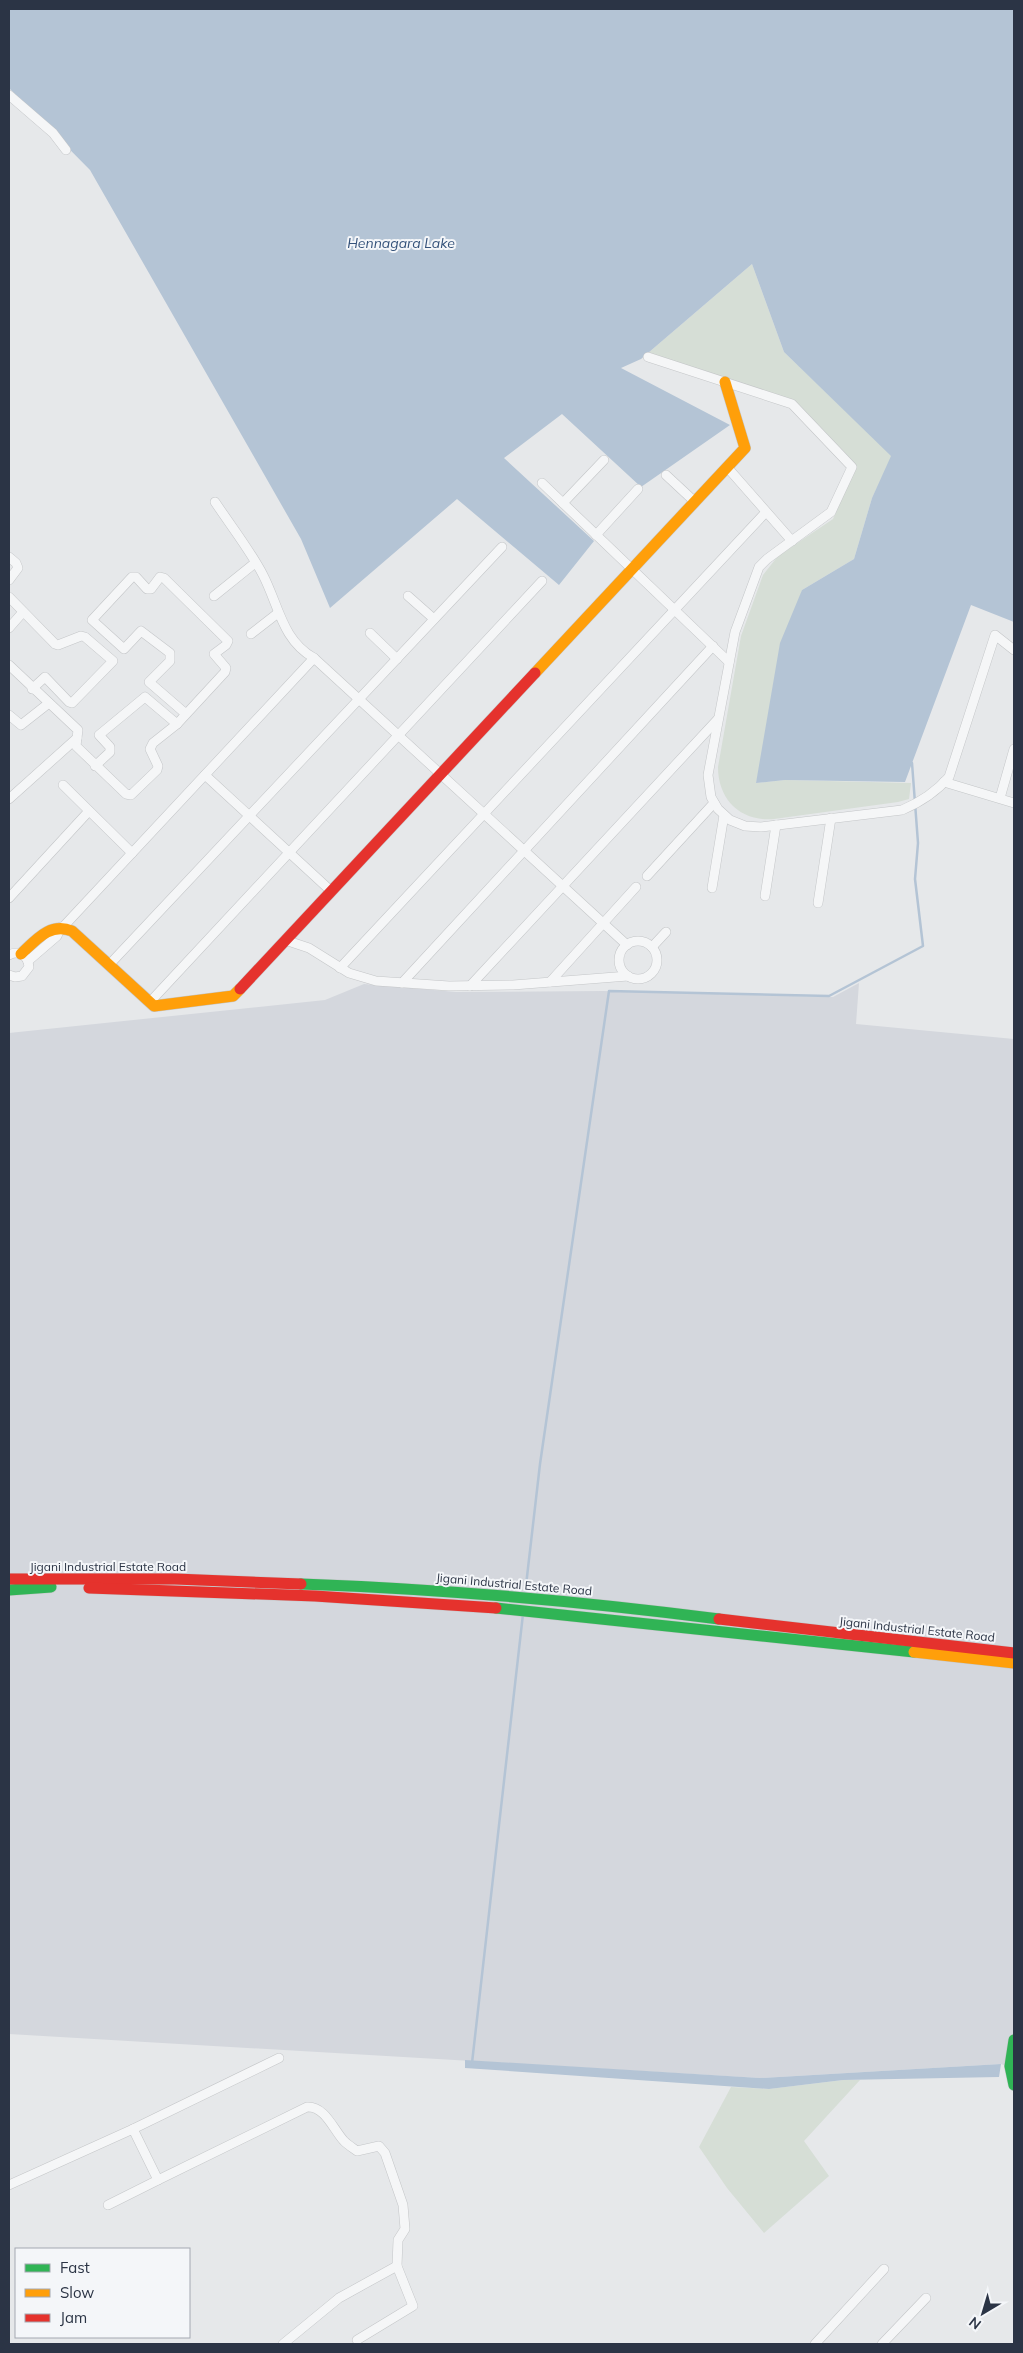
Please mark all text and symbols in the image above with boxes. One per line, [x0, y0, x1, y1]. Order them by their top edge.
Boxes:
water label: Hennagara Lake [347, 234, 455, 252]
street label: Jigani Industrial Estate Road [30, 1559, 186, 1574]
street label: Jigani Industrial Estate Road [435, 1570, 593, 1598]
street label: Jigani Industrial Estate Road [838, 1613, 996, 1645]
legend [15, 2248, 190, 2338]
text: Fast [60, 2258, 90, 2277]
text: Slow [60, 2283, 94, 2302]
north arrow [958, 2288, 1008, 2338]
text: Jam [60, 2308, 87, 2327]
text: N [965, 2313, 985, 2334]

